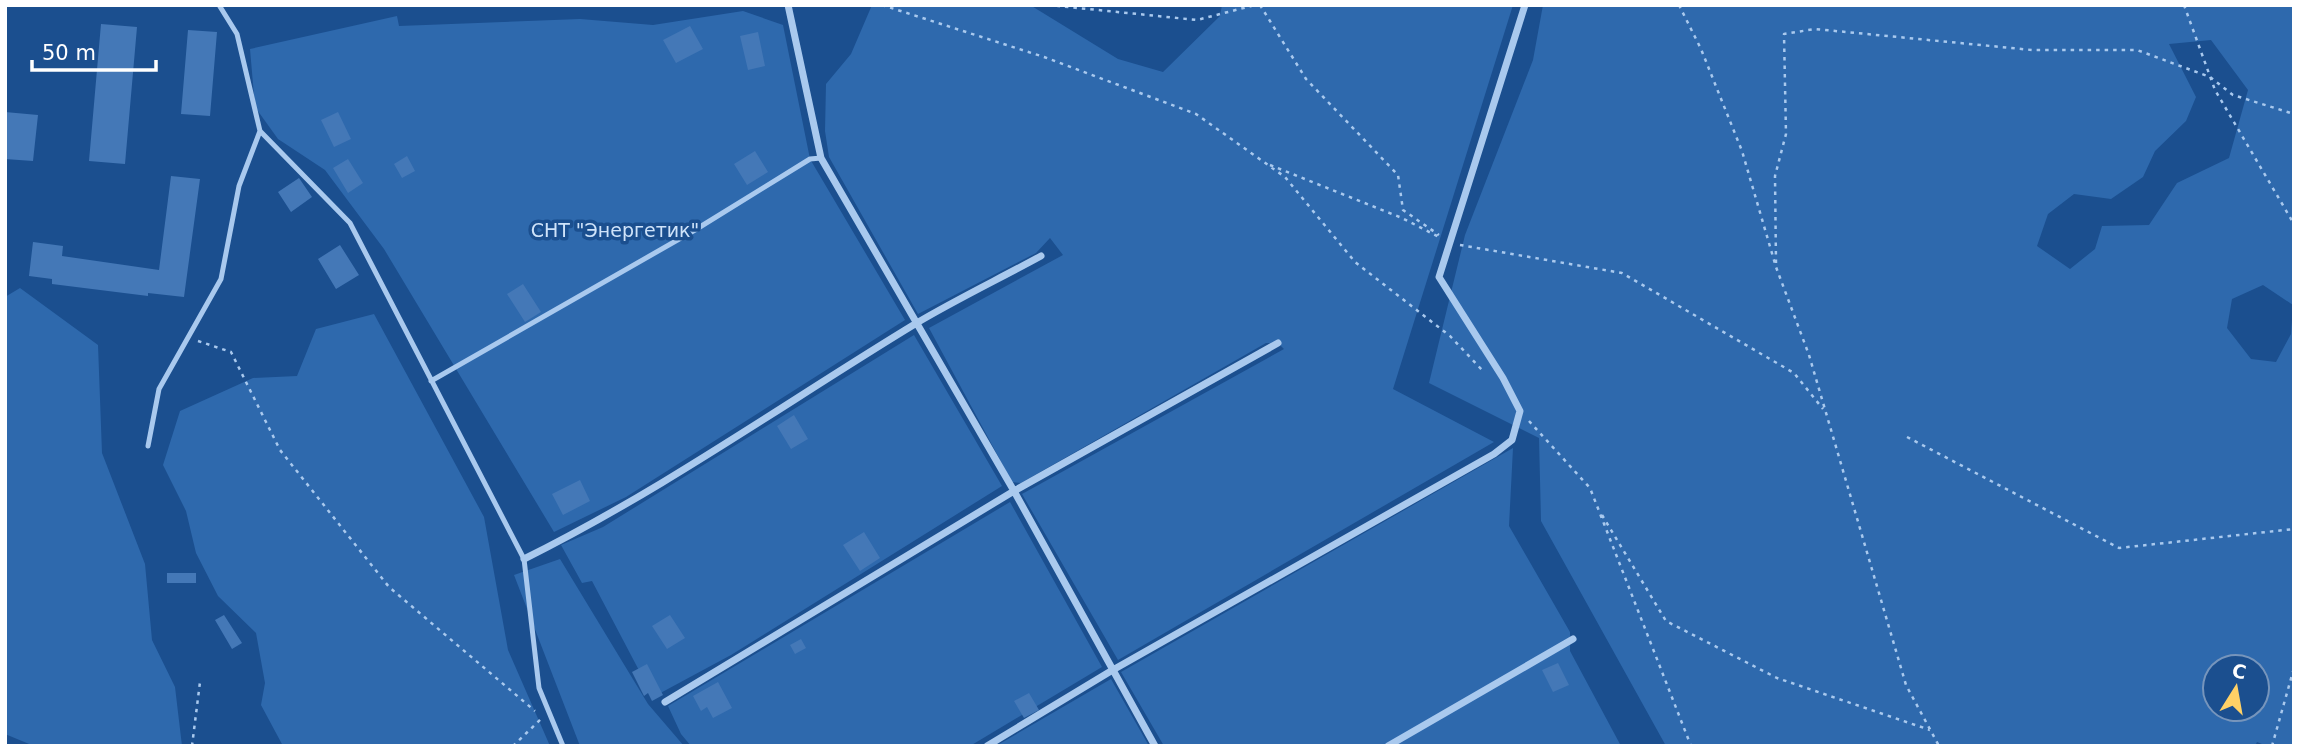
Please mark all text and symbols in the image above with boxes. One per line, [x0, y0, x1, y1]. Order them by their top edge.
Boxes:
scale bar [32, 28, 156, 72]
text: 50 m [42, 41, 96, 65]
park label: СНТ "Энергетик" [531, 219, 699, 241]
north arrow [2201, 653, 2271, 723]
text: С [2230, 659, 2248, 683]

